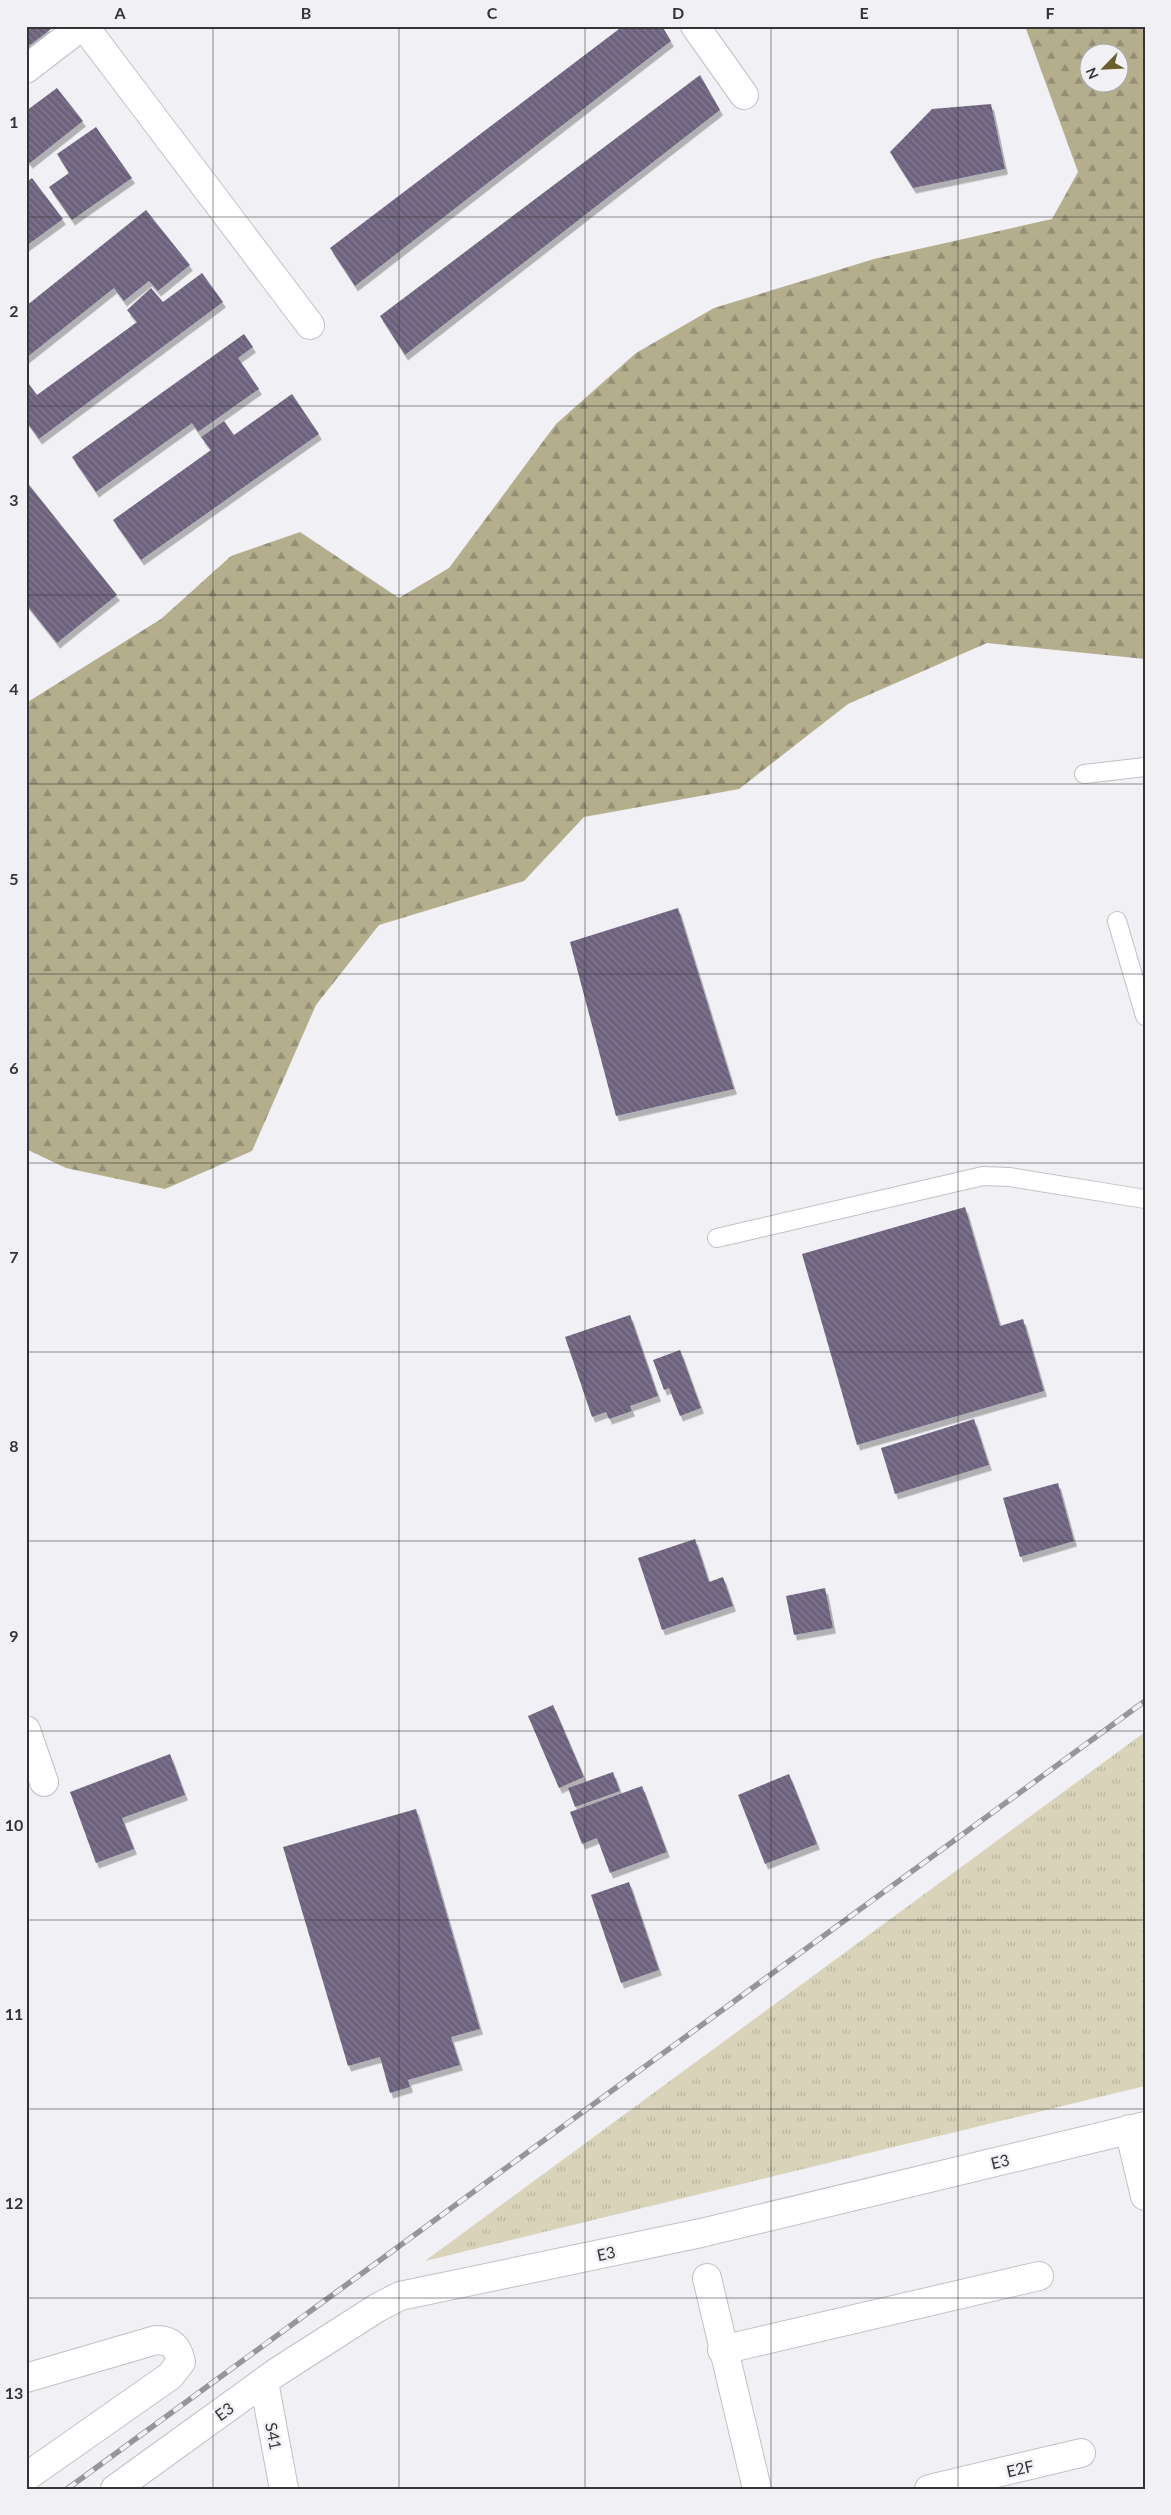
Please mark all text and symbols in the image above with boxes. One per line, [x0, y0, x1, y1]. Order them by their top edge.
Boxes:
text: A [113, 3, 126, 22]
text: B [301, 3, 311, 22]
text: C [487, 3, 498, 22]
text: D [672, 3, 684, 22]
text: E [859, 3, 869, 22]
text: F [1045, 3, 1055, 22]
north arrow [1078, 42, 1128, 92]
text: N [1082, 65, 1102, 82]
text: 1 [9, 112, 19, 131]
text: 2 [9, 301, 19, 320]
text: 3 [9, 490, 19, 509]
text: 4 [9, 679, 19, 698]
text: 5 [9, 869, 19, 888]
text: 6 [9, 1058, 19, 1077]
text: 7 [9, 1247, 19, 1266]
text: 8 [9, 1436, 19, 1455]
text: 9 [9, 1626, 19, 1645]
text: 10 [5, 1815, 23, 1834]
text: 11 [5, 2004, 23, 2023]
street label: E3 [989, 2150, 1011, 2172]
text: 12 [5, 2193, 23, 2212]
street label: E3 [595, 2242, 617, 2264]
text: 13 [5, 2383, 23, 2402]
street label: E3 [211, 2398, 237, 2424]
street label: S41 [262, 2421, 286, 2451]
street label: E2F [1004, 2456, 1036, 2480]

